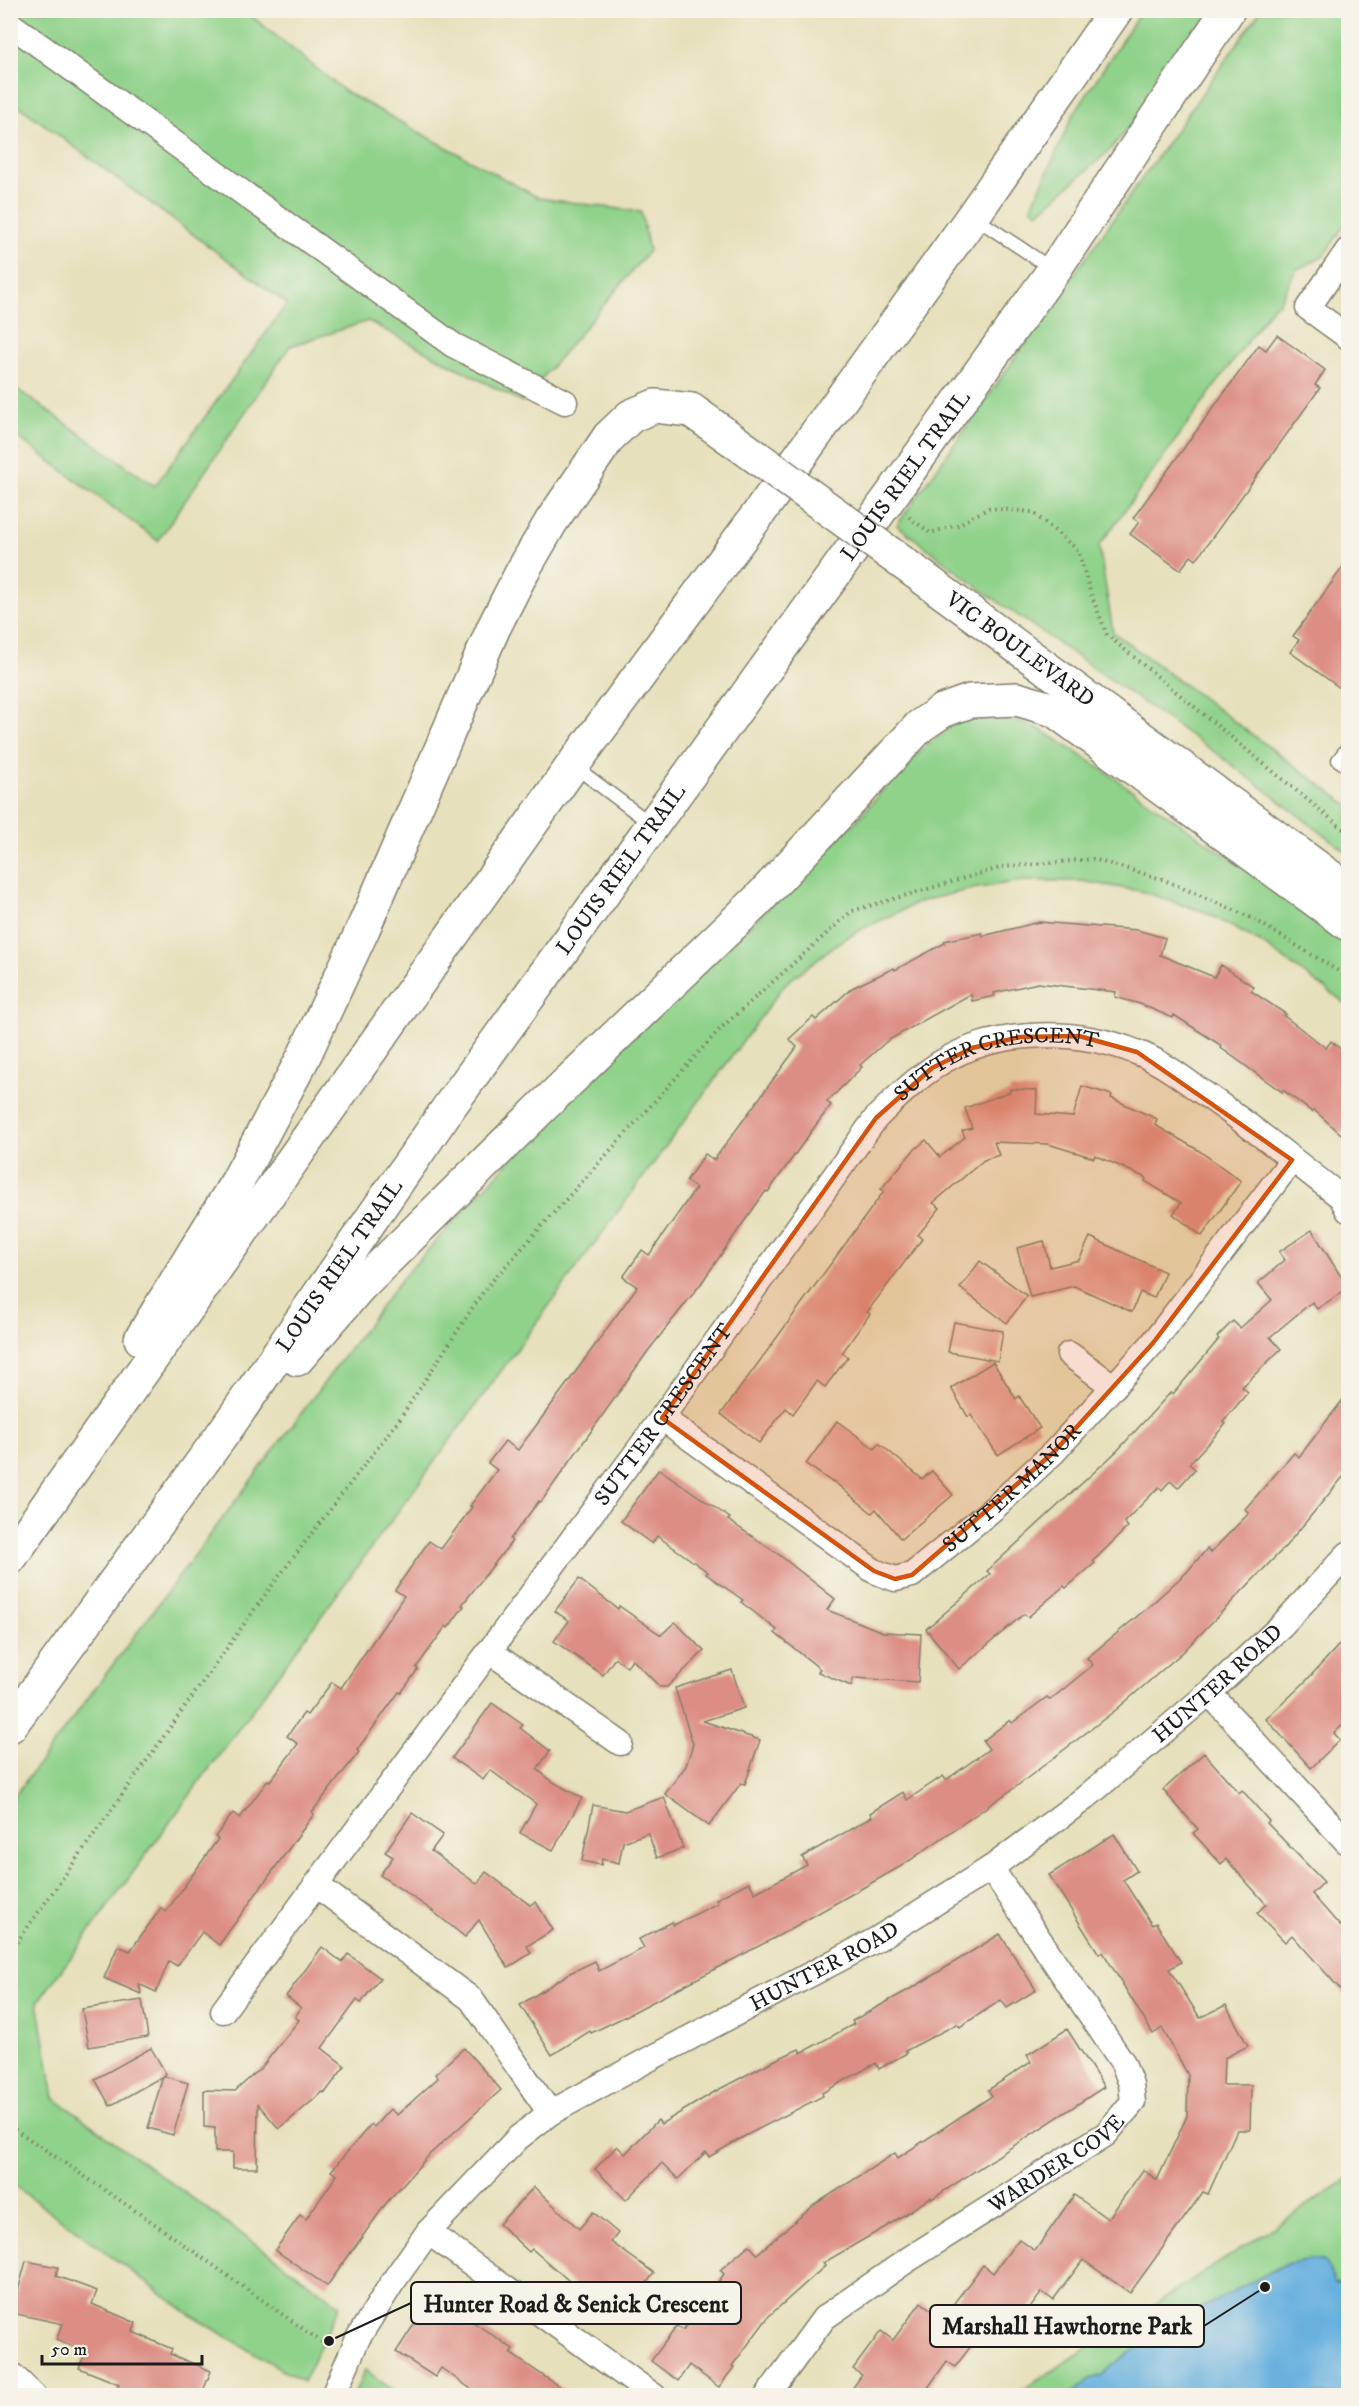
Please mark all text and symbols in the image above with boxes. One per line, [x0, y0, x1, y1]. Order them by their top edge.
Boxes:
street label: LOUIS RIEL TRAIL [835, 385, 976, 566]
street label: VIC BOULEVARD [940, 585, 1100, 713]
street label: LOUIS RIEL TRAIL [550, 779, 691, 960]
street label: SUTTER CRESCENT [888, 1022, 1101, 1107]
street label: LOUIS RIEL TRAIL [270, 1174, 408, 1357]
street label: SUTTER CRESCENT [588, 1318, 739, 1511]
street label: SUTTER MANOR [937, 1417, 1087, 1558]
street label: HUNTER ROAD [1147, 1618, 1288, 1749]
street label: HUNTER ROAD [745, 1915, 904, 2017]
street label: WARDER COVE [982, 2109, 1130, 2219]
callout: Hunter Road & Senick Crescent [411, 2282, 741, 2324]
text: Hunter Road & Senick Crescent [423, 2290, 729, 2320]
callout: Marshall Hawthorne Park [930, 2305, 1204, 2347]
text: Marshall Hawthorne Park [942, 2312, 1193, 2342]
scale bar [42, 2328, 202, 2366]
text: 50 m [51, 2339, 87, 2361]

